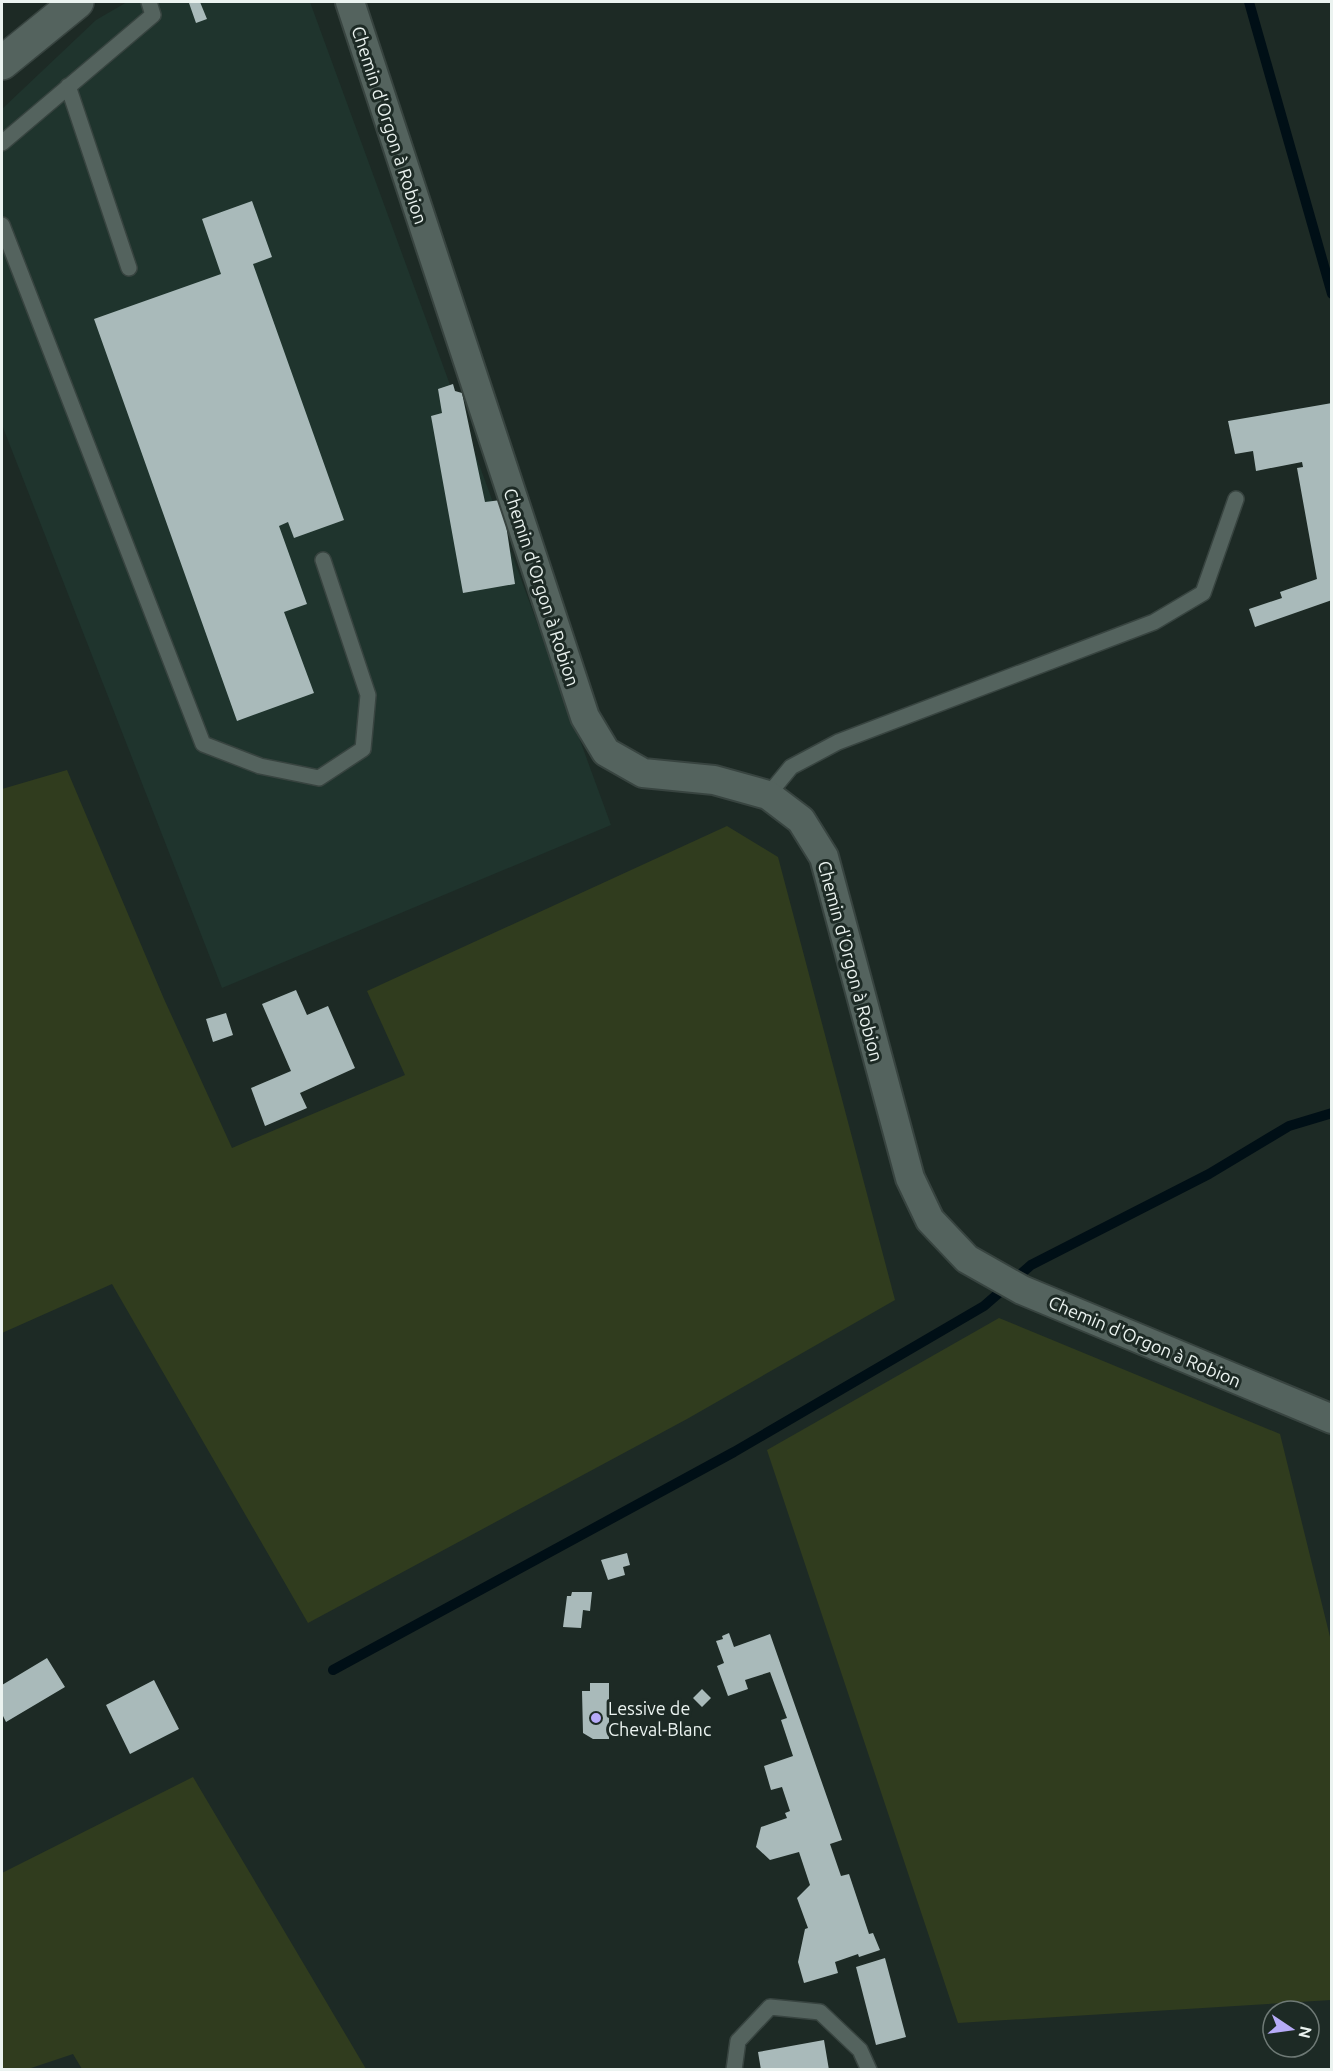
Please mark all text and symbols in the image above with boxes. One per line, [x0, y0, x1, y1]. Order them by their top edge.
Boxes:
street label: Chemin d'Orgon à Robion [348, 23, 432, 227]
street label: Chemin d'Orgon à Robion [500, 485, 584, 689]
street label: Chemin d'Orgon à Robion [815, 858, 887, 1064]
street label: Chemin d'Orgon à Robion [1046, 1291, 1244, 1391]
place label: Lessive de Cheval-Blanc [608, 1698, 711, 1739]
marker: Lessive de Cheval-Blanc [589, 1711, 603, 1725]
north arrow [1261, 1999, 1321, 2059]
text: N [1296, 2025, 1316, 2040]

